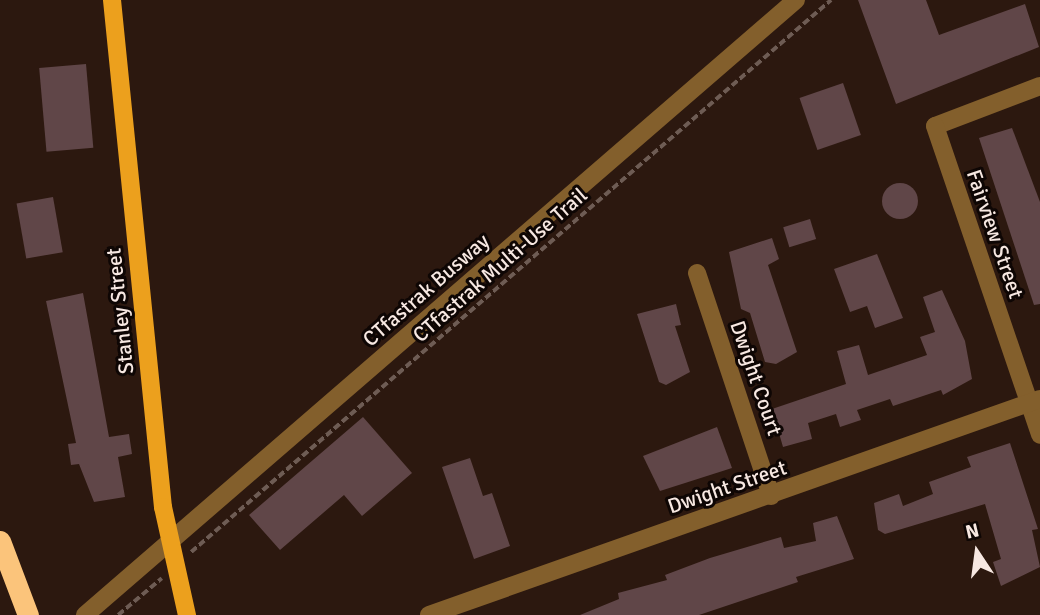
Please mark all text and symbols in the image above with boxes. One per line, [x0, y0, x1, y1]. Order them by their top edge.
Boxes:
street label: Fairview Street [961, 166, 1029, 302]
street label: CTfastrak Multi-Use Trail [408, 182, 592, 348]
street label: CTfastrak Busway [358, 228, 494, 352]
street label: Stanley Street [101, 247, 139, 375]
street label: Dwight Court [725, 317, 787, 439]
street label: Dwight Street [664, 455, 790, 519]
north arrow [942, 517, 1012, 587]
text: N [963, 518, 981, 545]

